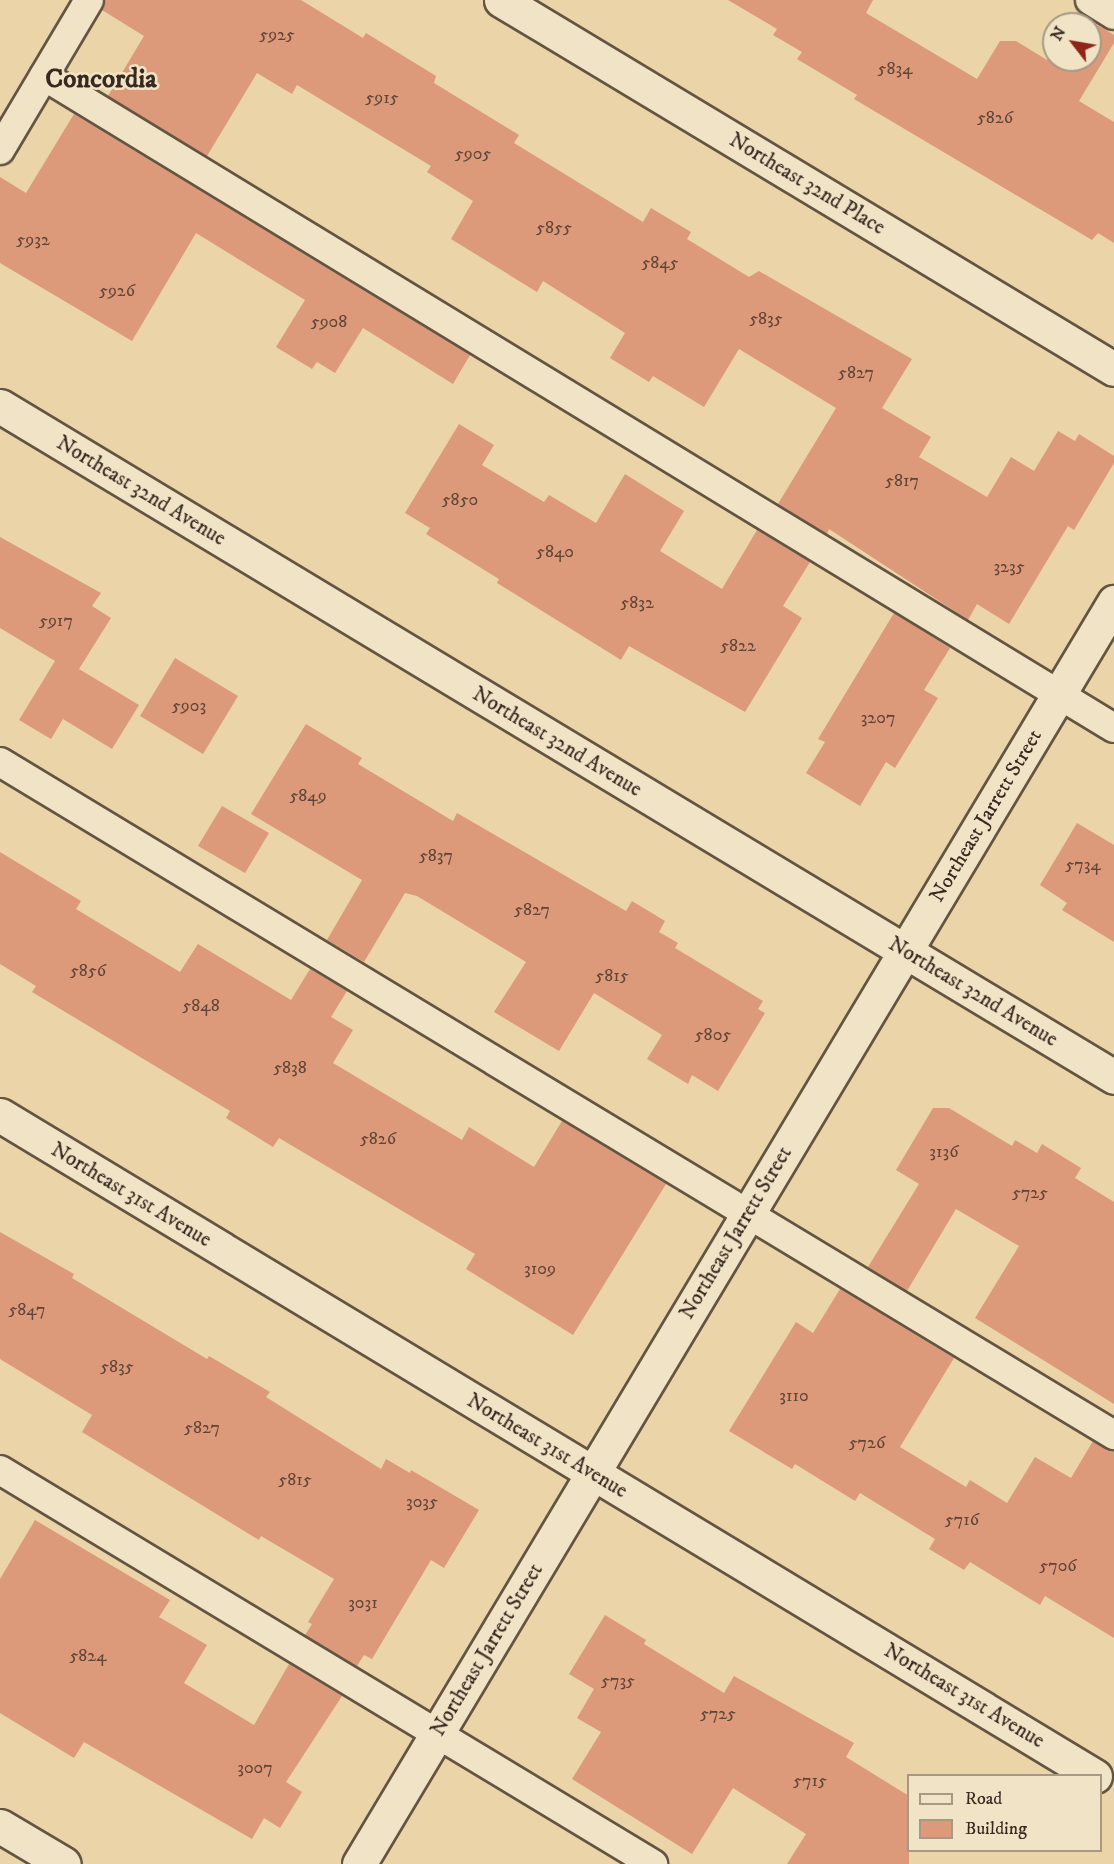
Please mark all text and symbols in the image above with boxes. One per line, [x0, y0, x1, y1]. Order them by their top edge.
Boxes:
north arrow [1042, 12, 1102, 72]
text: N [1046, 23, 1070, 45]
house number: 5925 [259, 24, 295, 46]
house number: 5834 [878, 58, 912, 80]
district label: Concordia [45, 64, 157, 96]
house number: 5915 [365, 87, 399, 109]
house number: 5826 [977, 107, 1013, 129]
street label: Northeast 32nd Place [724, 128, 890, 240]
house number: 5905 [455, 143, 491, 165]
house number: 5855 [536, 217, 572, 239]
house number: 5932 [16, 229, 50, 251]
house number: 5845 [641, 252, 679, 274]
house number: 5926 [99, 280, 135, 302]
house number: 5835 [749, 308, 783, 330]
house number: 5908 [311, 311, 347, 333]
house number: 5827 [838, 362, 874, 384]
street label: Northeast 32nd Avenue [52, 431, 230, 551]
house number: 5817 [885, 470, 919, 492]
house number: 5850 [442, 489, 478, 511]
house number: 5840 [536, 541, 574, 563]
house number: 3235 [993, 556, 1025, 578]
house number: 5832 [620, 592, 654, 614]
house number: 5917 [39, 610, 73, 632]
house number: 5822 [720, 635, 756, 657]
street label: Northeast 32nd Avenue [468, 682, 646, 802]
house number: 5903 [172, 695, 206, 717]
house number: 3207 [861, 707, 895, 729]
street label: Northeast Jarrett Street [924, 725, 1048, 907]
house number: 5849 [289, 785, 327, 807]
house number: 5837 [419, 845, 453, 867]
house number: 5734 [1065, 854, 1101, 876]
house number: 5827 [514, 899, 550, 921]
street label: Northeast 32nd Avenue [884, 932, 1062, 1052]
house number: 5856 [70, 960, 106, 982]
house number: 5815 [595, 965, 629, 987]
house number: 5848 [182, 995, 220, 1017]
house number: 5805 [695, 1024, 731, 1046]
house number: 5838 [273, 1057, 307, 1079]
house number: 5826 [360, 1128, 396, 1150]
street label: Northeast 31st Avenue [46, 1137, 216, 1253]
house number: 3136 [929, 1141, 959, 1163]
street label: Northeast Jarrett Street [674, 1142, 798, 1324]
house number: 5725 [1012, 1182, 1048, 1204]
house number: 3109 [524, 1258, 556, 1280]
house number: 5847 [8, 1299, 46, 1321]
house number: 5835 [100, 1356, 134, 1378]
house number: 3110 [779, 1385, 809, 1407]
street label: Northeast 31st Avenue [462, 1388, 632, 1504]
house number: 5827 [184, 1417, 220, 1439]
house number: 5726 [849, 1432, 885, 1454]
house number: 5815 [278, 1469, 312, 1491]
house number: 3035 [406, 1491, 438, 1513]
house number: 5716 [945, 1509, 979, 1531]
house number: 5706 [1039, 1555, 1077, 1577]
street label: Northeast Jarrett Street [425, 1559, 549, 1741]
house number: 3031 [348, 1592, 378, 1614]
street label: Northeast 31st Avenue [879, 1638, 1049, 1754]
house number: 5824 [69, 1645, 107, 1667]
house number: 5735 [601, 1670, 635, 1692]
house number: 5725 [700, 1703, 736, 1725]
house number: 3007 [237, 1757, 273, 1779]
house number: 5715 [793, 1770, 827, 1792]
legend [907, 1774, 1102, 1852]
text: Road [965, 1788, 1002, 1810]
text: Building [965, 1818, 1027, 1840]

